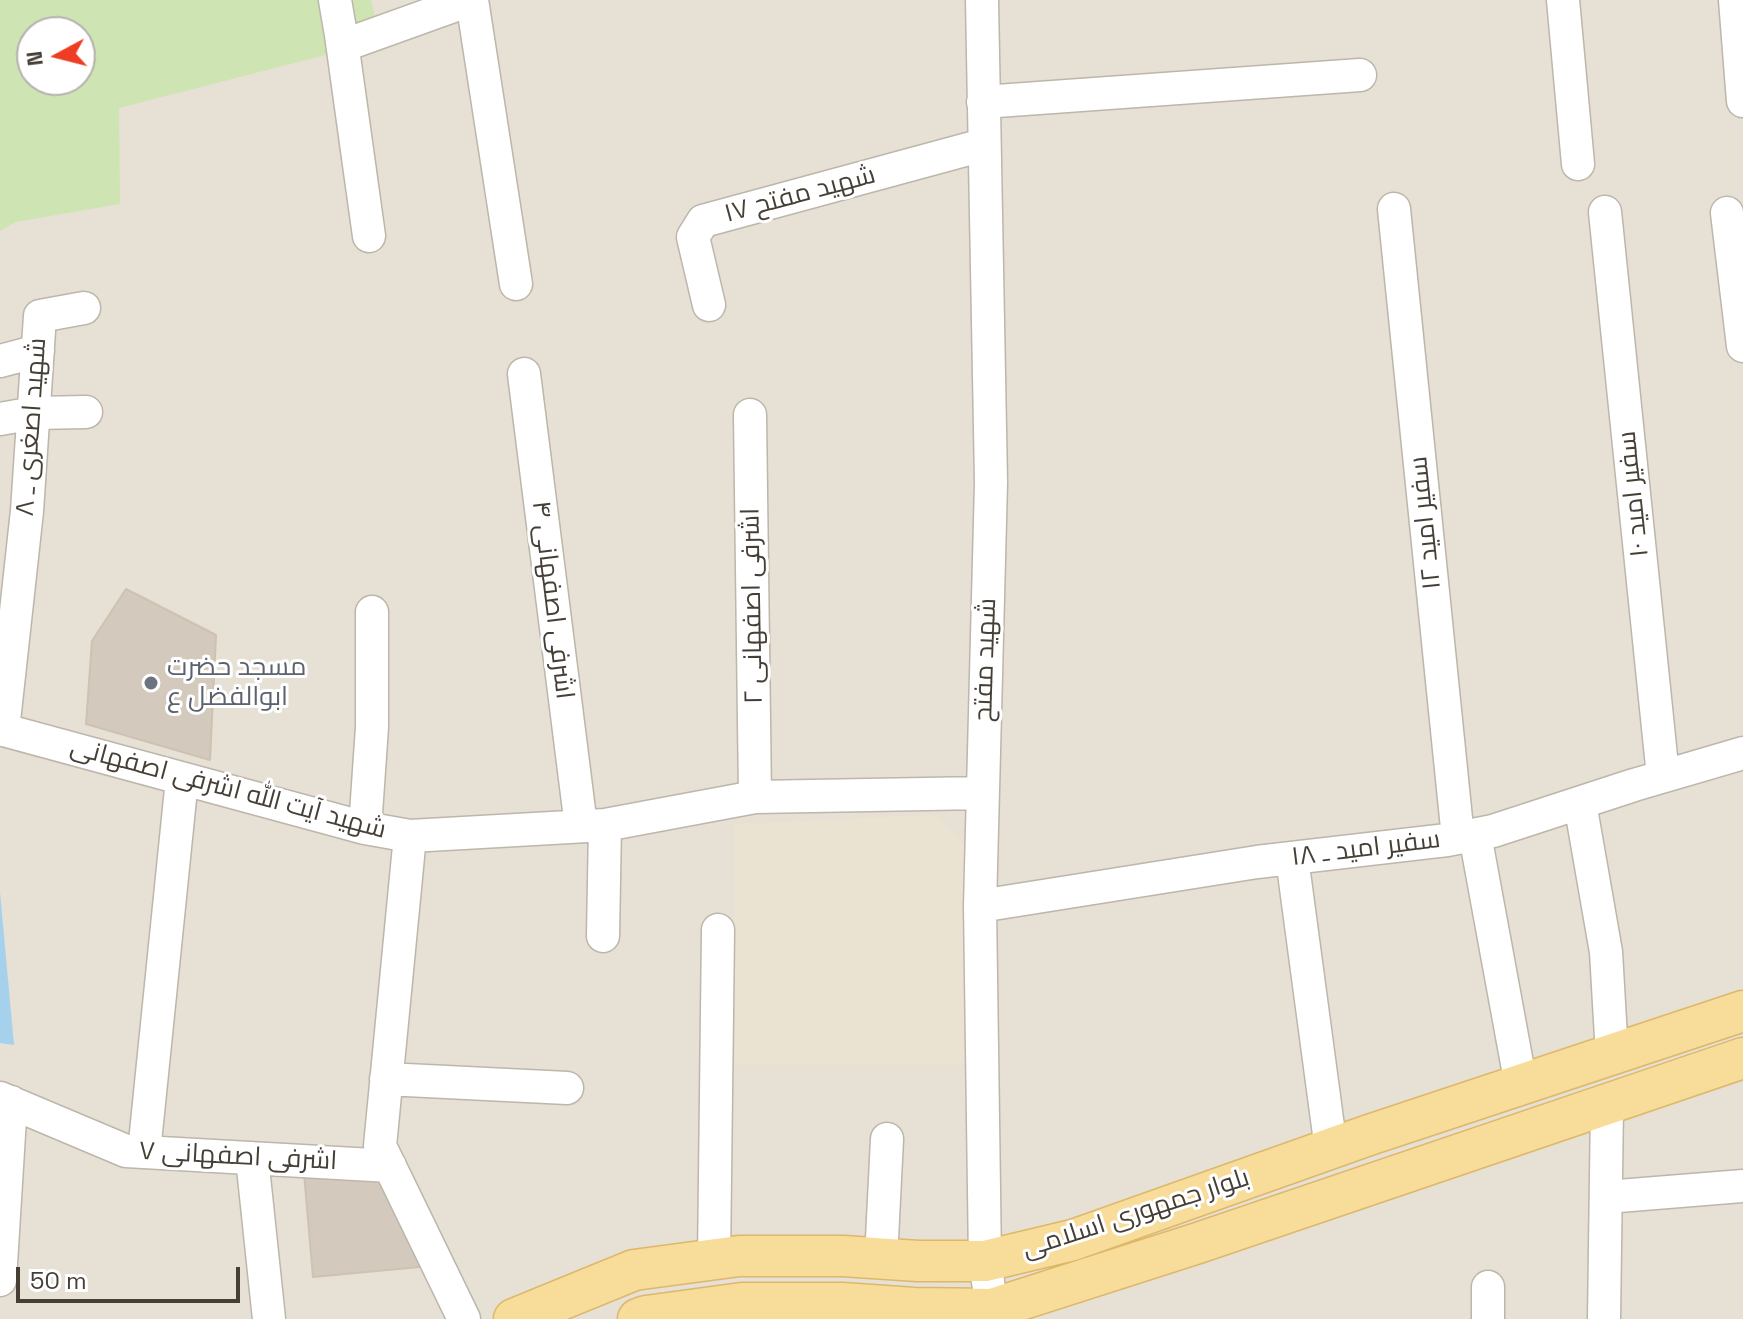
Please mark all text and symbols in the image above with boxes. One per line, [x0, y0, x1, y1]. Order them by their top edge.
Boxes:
north arrow [16, 16, 96, 96]
text: N [19, 50, 49, 68]
street label: شهید مفتح ۱۷ [721, 160, 879, 230]
street label: شهید اصغری ـ ۸ [10, 337, 54, 517]
street label: سفیر امید ۱۰ [1612, 429, 1656, 559]
street label: سفیر امید ۱۲ [1403, 455, 1449, 591]
street label: اشرفی اصفهانی ۴ [524, 499, 580, 701]
street label: اشرفی اصفهانی ۲ [736, 508, 770, 704]
street label: شهید مفتح [968, 597, 1004, 723]
place label: مسجد حضرت ابوالفضل ع [167, 652, 306, 714]
marker: مسجد حضرت ابوالفضل ع [142, 674, 160, 692]
street label: شهید آیت الله اشرفی اصفهانی [67, 732, 389, 846]
street label: سفیر امید ـ ۱۸ [1290, 824, 1442, 874]
street label: اشرفی اصفهانی ۷ [138, 1136, 338, 1178]
street label: بلوار جمهوری اسلامی [1018, 1163, 1254, 1265]
scale bar [20, 1251, 244, 1301]
text: 50 m [30, 1265, 87, 1296]

